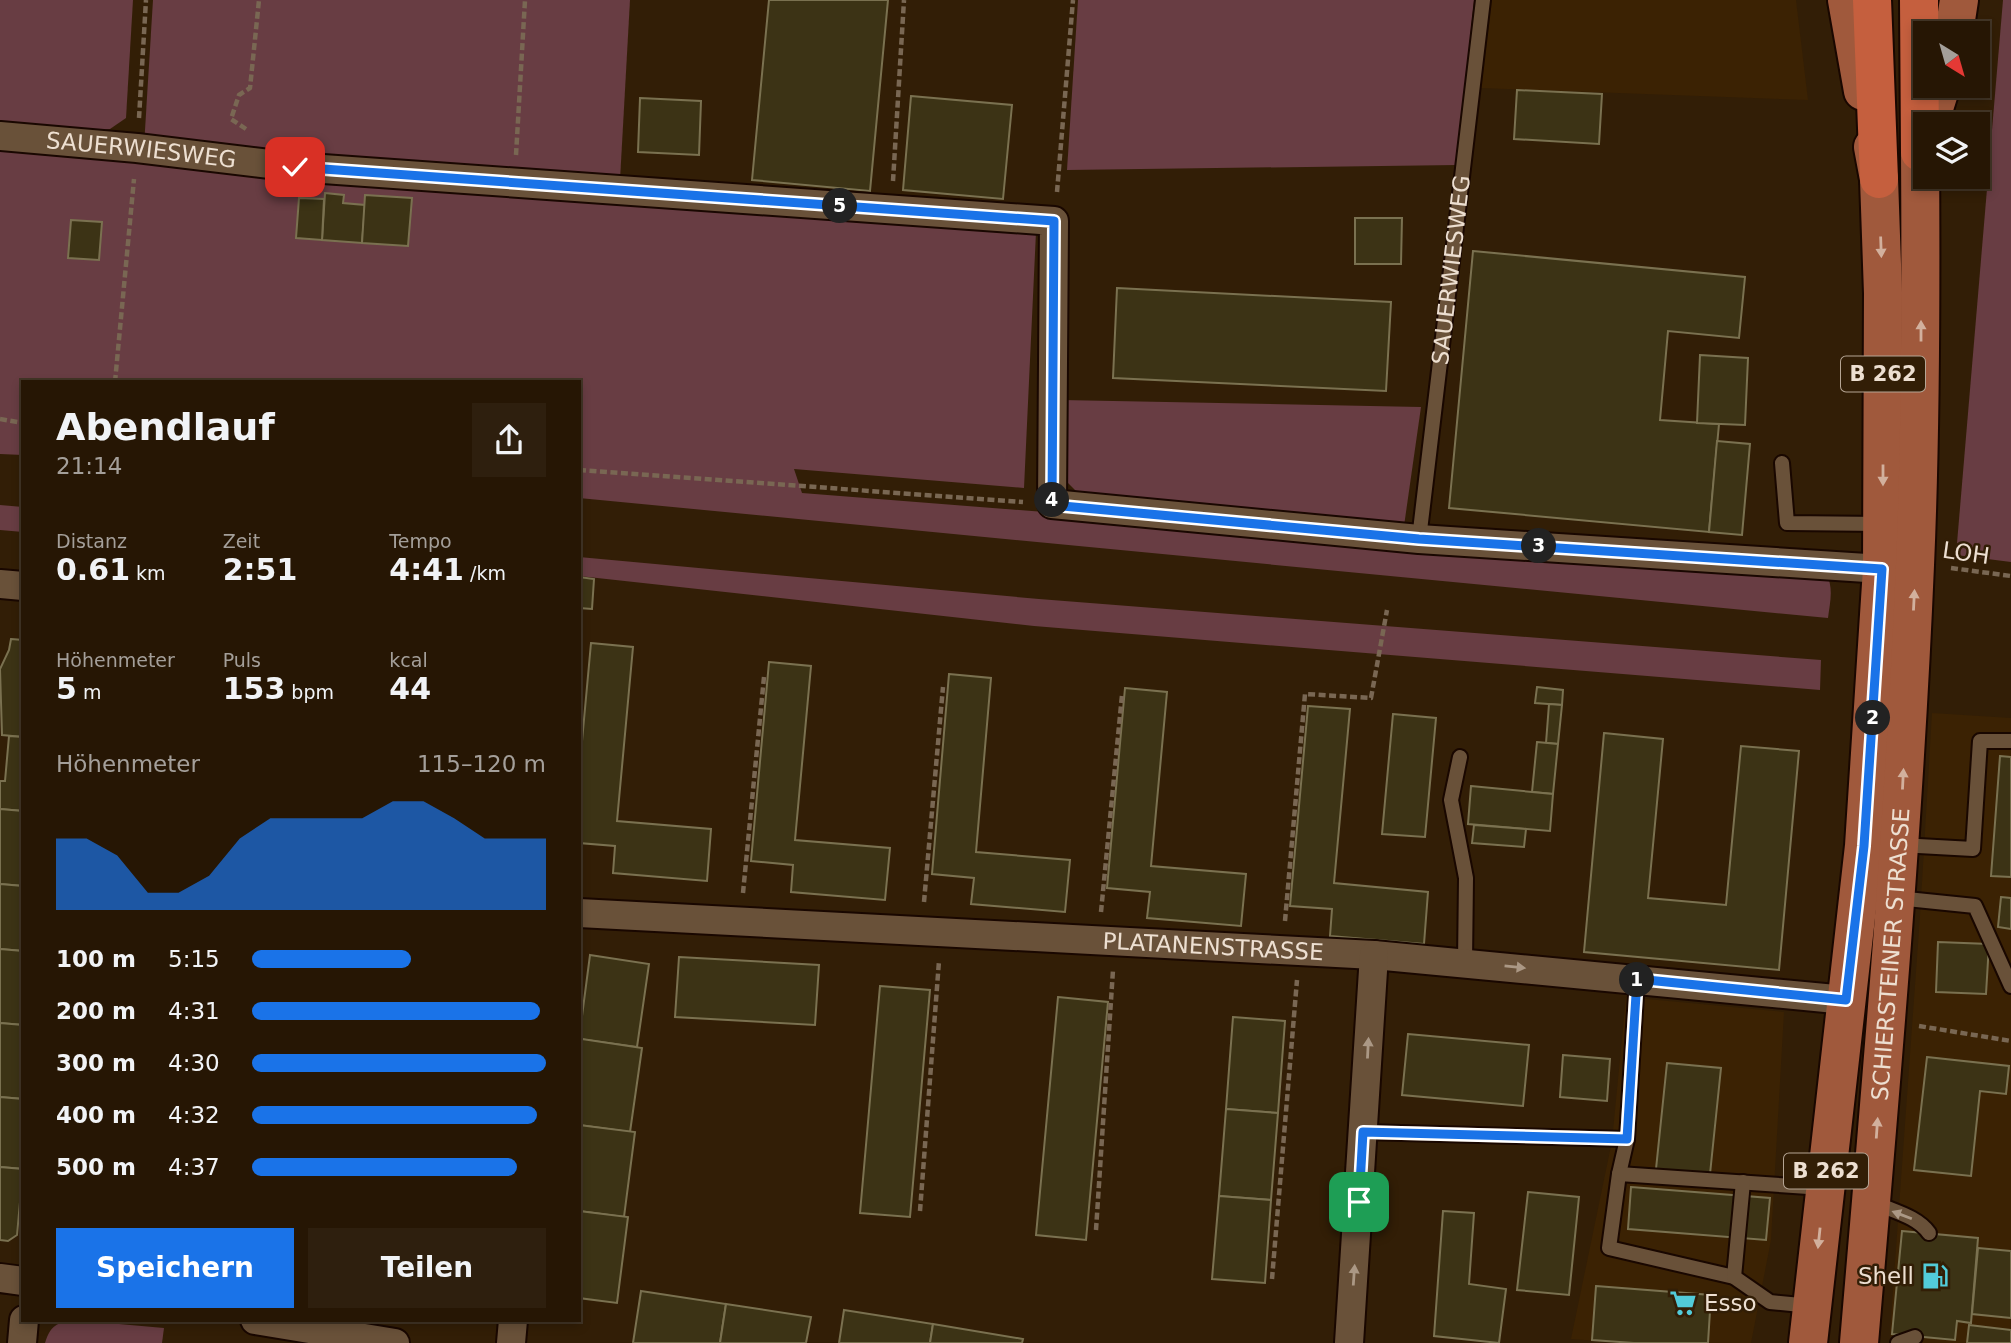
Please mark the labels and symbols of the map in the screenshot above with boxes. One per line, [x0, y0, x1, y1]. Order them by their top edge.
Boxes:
north arrow [1913, 21, 1990, 98]
street label: SAUERWIESWEG [45, 127, 238, 173]
pin [265, 137, 325, 197]
street label: SAUERWIESWEG [1427, 174, 1475, 366]
pin: 5 [822, 188, 858, 224]
one-way arrow [1876, 237, 1887, 259]
one-way arrow [1915, 319, 1927, 341]
road number: B 262 [1841, 356, 1925, 392]
one-way arrow [1877, 464, 1889, 486]
pin: 4 [1034, 482, 1070, 518]
pin: 3 [1522, 528, 1556, 564]
street label: LOH [1941, 537, 1991, 569]
one-way arrow [1908, 589, 1919, 611]
pin: 2 [1856, 700, 1890, 736]
one-way arrow [1898, 768, 1909, 790]
street label: SCHIERSTEINER STRASSE [1867, 807, 1915, 1102]
street label: PLATANENSTRASSE [1102, 928, 1324, 965]
one-way arrow [1505, 962, 1527, 973]
pin: 1 [1620, 962, 1654, 998]
one-way arrow [1363, 1037, 1374, 1059]
one-way arrow [1872, 1117, 1883, 1139]
road number: B 262 [1784, 1154, 1868, 1188]
pin [1329, 1172, 1389, 1232]
one-way arrow [1891, 1209, 1912, 1220]
one-way arrow [1813, 1228, 1824, 1250]
fuel station icon: Shell [1920, 1261, 1950, 1291]
place label: Shell [1858, 1263, 1914, 1289]
one-way arrow [1349, 1264, 1360, 1286]
supermarket icon: Esso [1668, 1288, 1698, 1318]
place label: Esso [1704, 1290, 1757, 1316]

